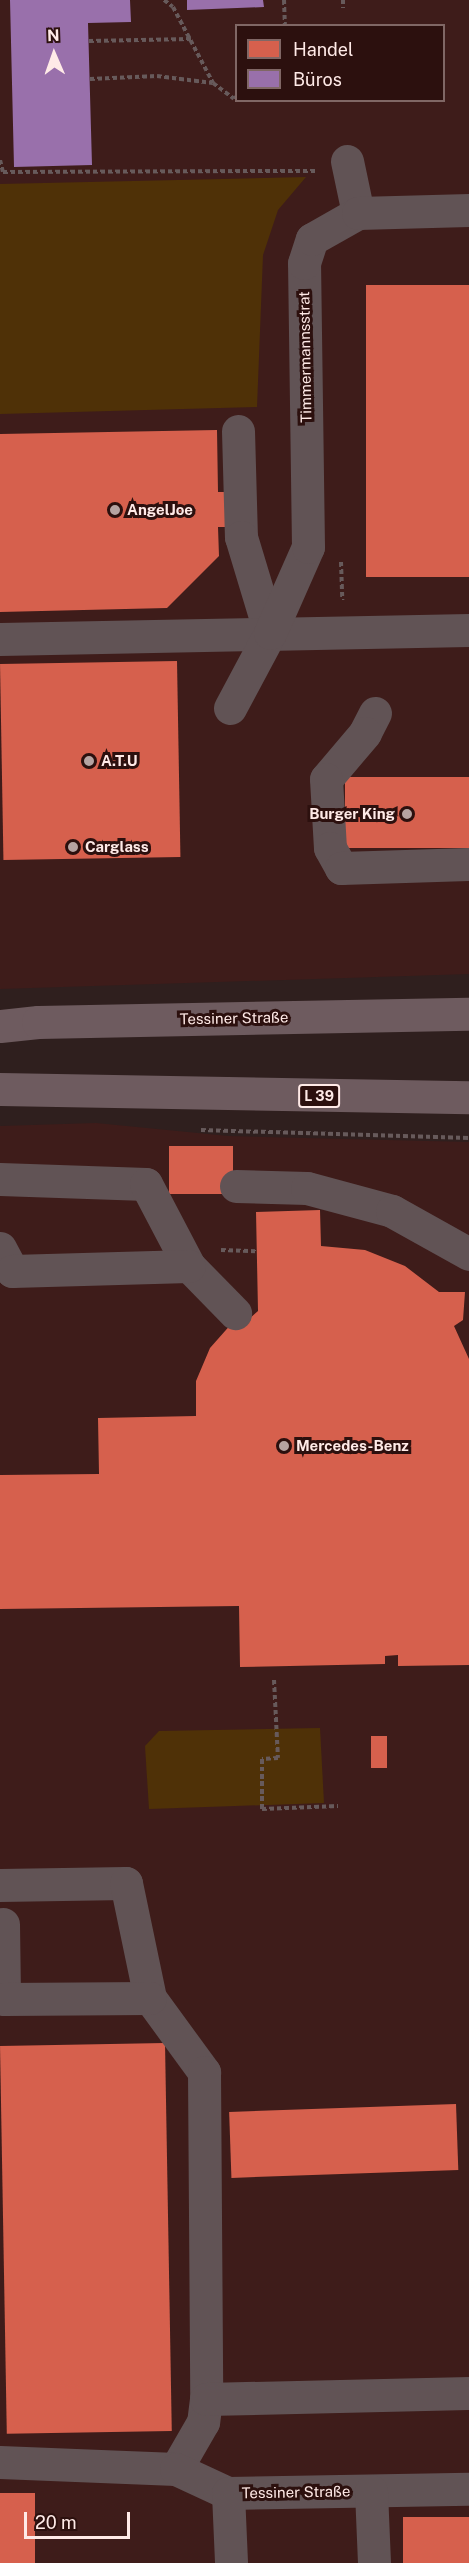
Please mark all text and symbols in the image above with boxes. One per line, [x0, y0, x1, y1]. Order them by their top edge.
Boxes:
north arrow [24, 24, 84, 84]
legend [235, 24, 445, 102]
text: N [47, 26, 60, 45]
text: Handel [293, 39, 353, 60]
text: Büros [293, 69, 342, 90]
street label: Timmermannsstrat [295, 291, 315, 423]
place label: AngelJoe [127, 501, 193, 519]
marker: AngelJoe [108, 503, 122, 517]
place label: A.T.U [101, 752, 138, 770]
marker: A.T.U [82, 754, 96, 768]
place label: Burger King [309, 805, 395, 823]
marker: Burger King [400, 807, 414, 821]
place label: Carglass [85, 838, 149, 856]
marker: Carglass [66, 840, 80, 854]
street label: Tessiner Straße [179, 1008, 289, 1028]
road number: L 39 [298, 1085, 340, 1107]
place label: Mercedes-Benz [296, 1437, 409, 1455]
marker: Mercedes-Benz [277, 1439, 291, 1453]
street label: Tessiner Straße [241, 2482, 351, 2502]
scale bar [27, 2500, 134, 2538]
text: 20 m [35, 2512, 77, 2533]

